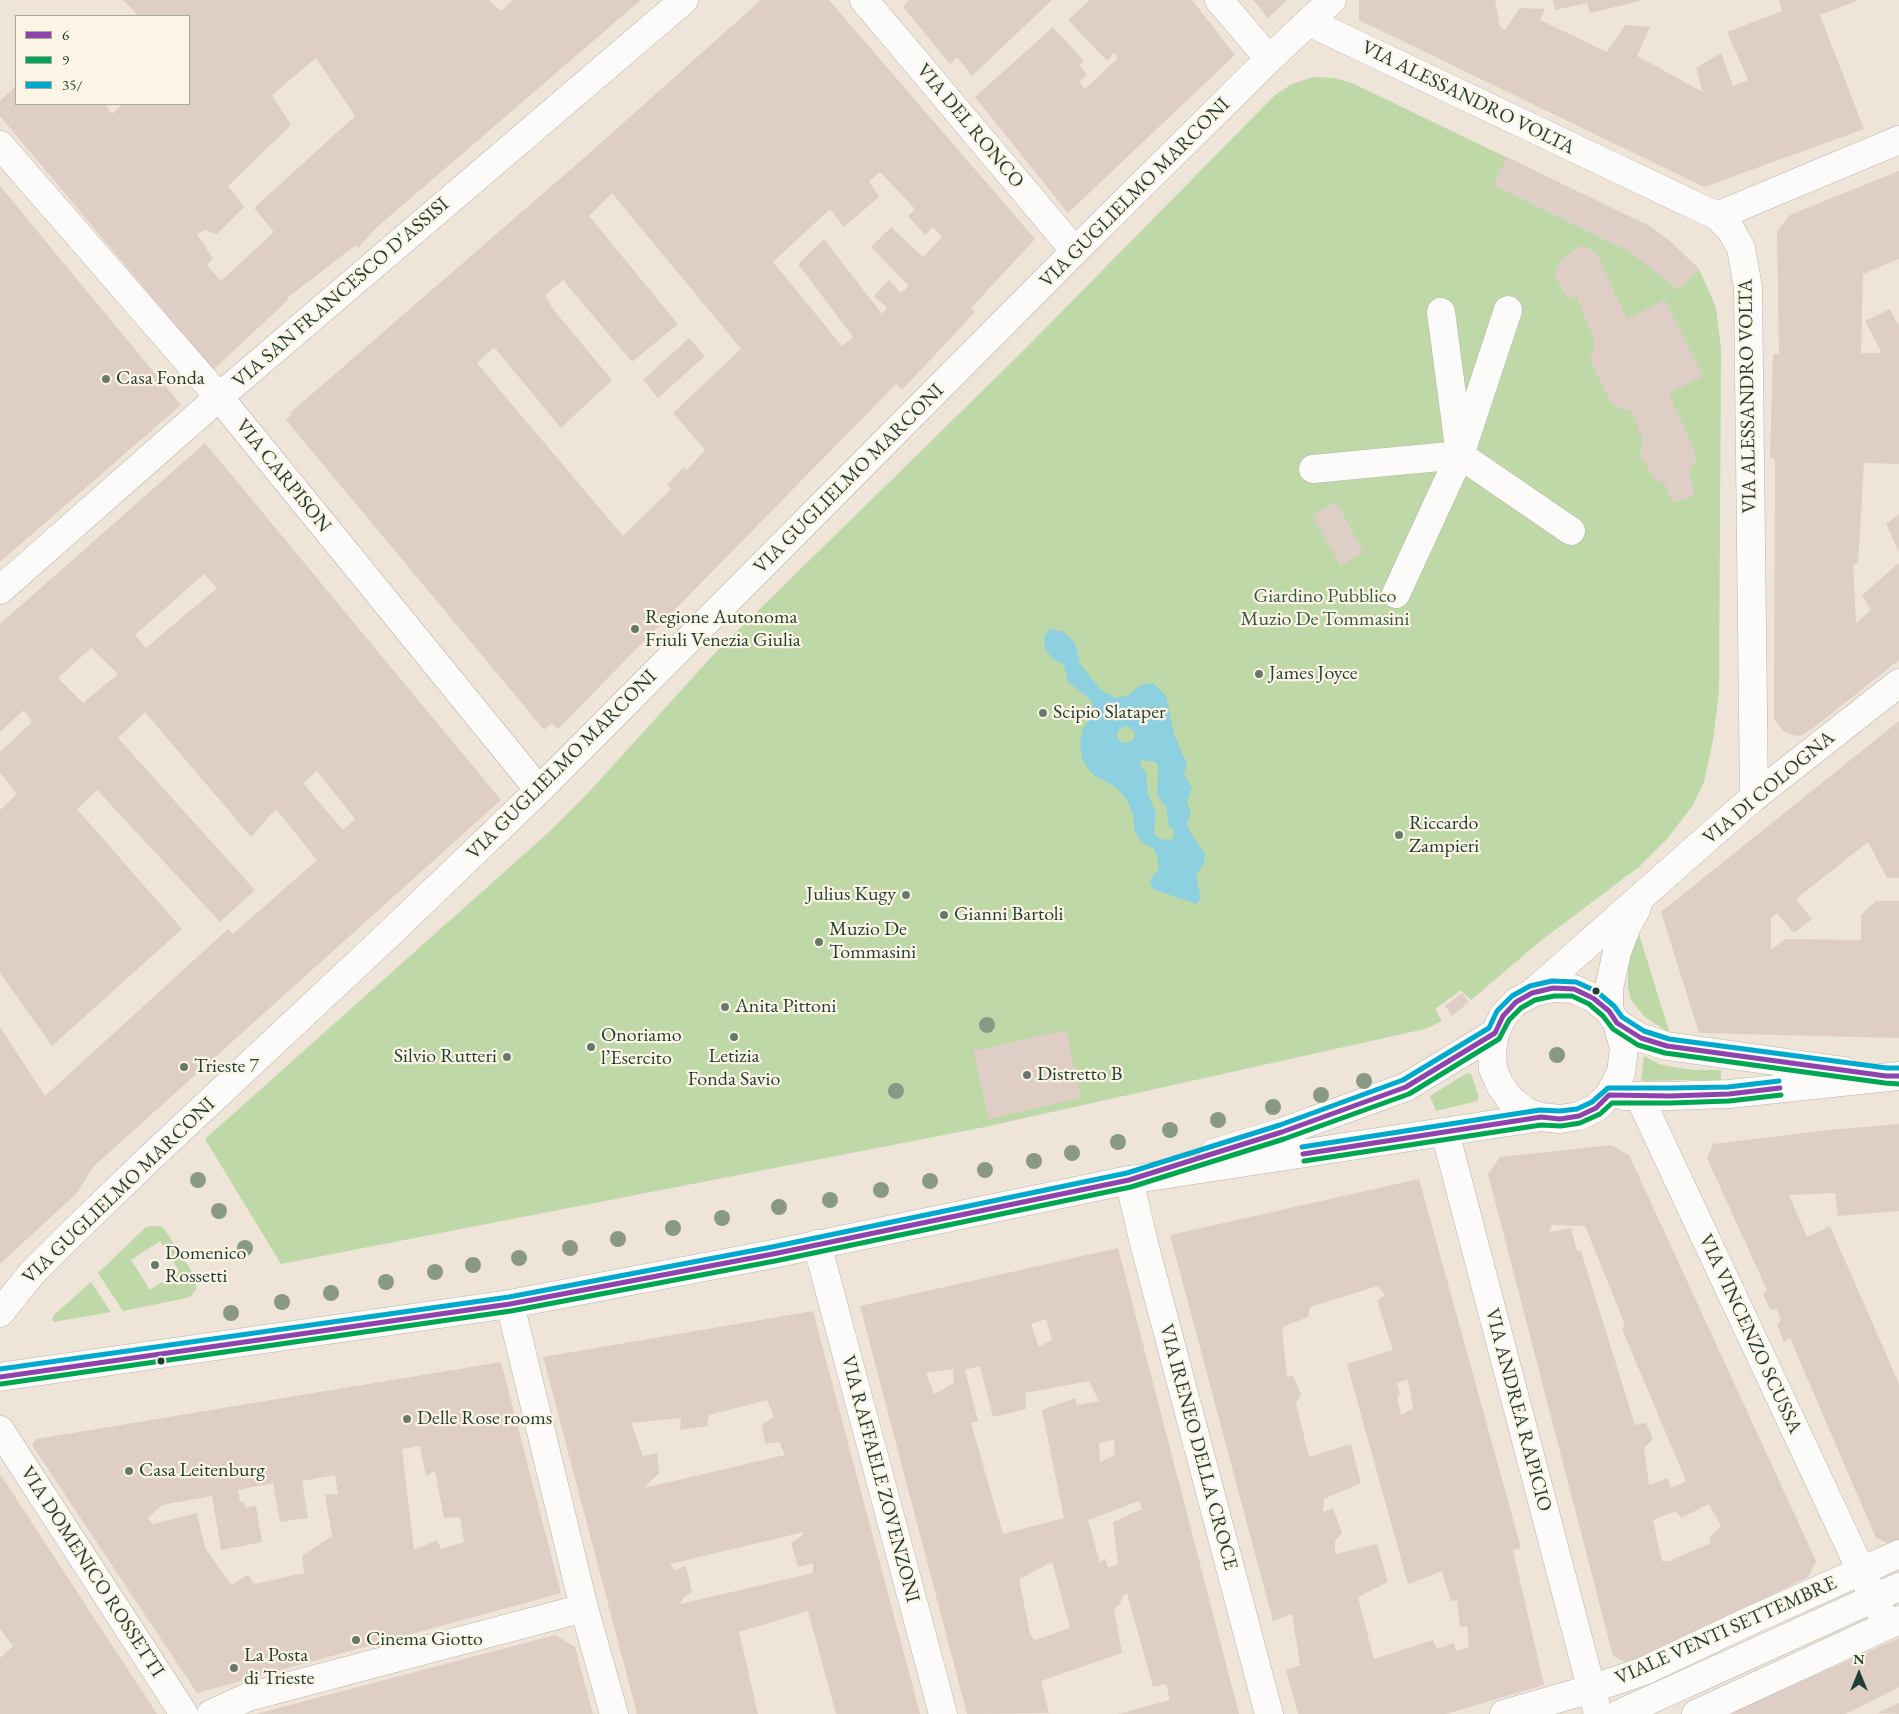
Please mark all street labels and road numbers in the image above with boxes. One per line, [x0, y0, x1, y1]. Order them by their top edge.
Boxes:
street label: VIA ALESSANDRO VOLTA [1357, 36, 1579, 160]
street label: VIA DEL RONCO [911, 59, 1029, 193]
street label: VIA GUGLIELMO MARCONI [1035, 93, 1235, 293]
street label: VIA SAN FRANCESCO D'ASSISI [228, 193, 454, 393]
street label: VIA ALESSANDRO VOLTA [1734, 279, 1762, 513]
street label: VIA GUGLIELMO MARCONI [749, 379, 949, 579]
street label: VIA CARPISON [230, 415, 336, 537]
street label: VIA GUGLIELMO MARCONI [462, 665, 662, 865]
street label: VIA DI COLOGNA [1698, 726, 1840, 850]
street label: VIA GUGLIELMO MARCONI [18, 1092, 220, 1290]
street label: VIA VINCENZO SCUSSA [1693, 1230, 1807, 1438]
street label: VIA ANDREA RAPICIO [1479, 1306, 1557, 1514]
street label: VIA IRENEO DELLA CROCE [1154, 1321, 1242, 1573]
street label: VIA RAFFAELE ZOVENZONI [835, 1353, 925, 1605]
street label: VIA DOMENICO ROSSETTI [15, 1462, 169, 1682]
street label: VIALE VENTI SETTEMBRE [1612, 1571, 1840, 1691]

